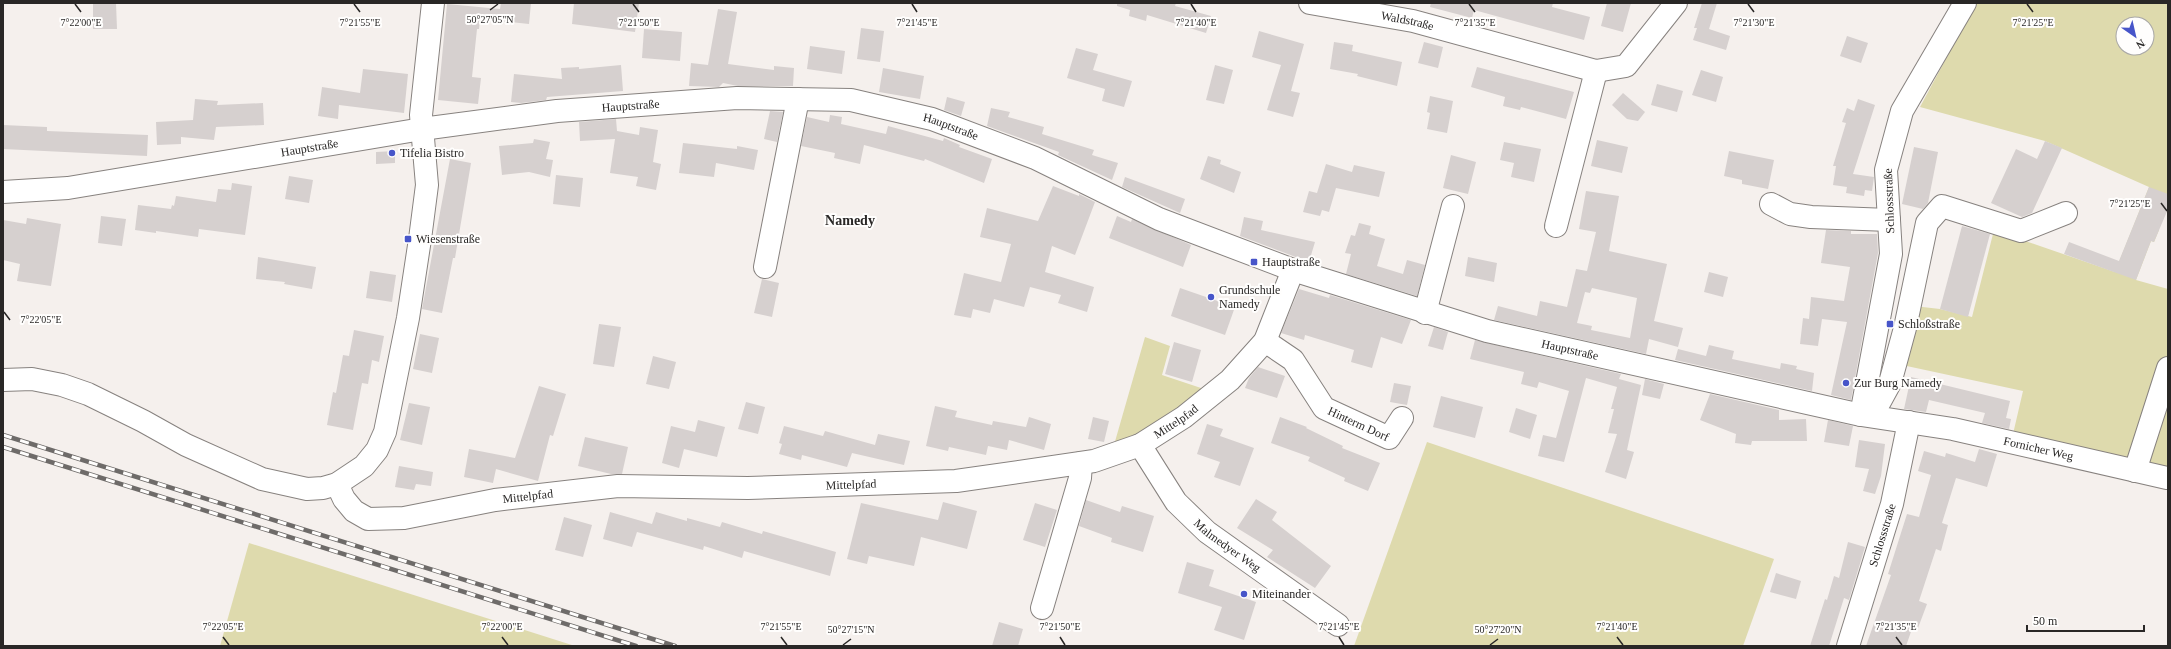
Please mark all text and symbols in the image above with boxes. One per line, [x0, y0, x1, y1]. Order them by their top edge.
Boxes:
street label: Waldstraße [1380, 9, 1435, 33]
text: 50°27'05"N [466, 14, 514, 25]
north arrow [2115, 16, 2155, 56]
text: 7°22'00"E [61, 17, 102, 28]
text: 7°21'55"E [340, 17, 381, 28]
text: 7°21'50"E [619, 17, 660, 28]
text: 7°21'45"E [897, 17, 938, 28]
text: 7°21'40"E [1176, 17, 1217, 28]
text: 7°21'35"E [1455, 17, 1496, 28]
text: 7°21'30"E [1734, 17, 1775, 28]
text: 7°21'25"E [2013, 17, 2054, 28]
text: N [2134, 37, 2147, 52]
street label: Hauptstraße [601, 97, 660, 115]
street label: Hauptstraße [922, 110, 980, 143]
street label: Hauptstraße [280, 136, 339, 159]
place label: Tifelia Bistro [400, 146, 464, 160]
marker: Tifelia Bistro [387, 148, 397, 158]
street label: Schlossstraße [1881, 168, 1897, 234]
text: 7°21'25"E [2110, 198, 2151, 209]
district label: Namedy [825, 213, 875, 228]
place label: Wiesenstraße [416, 232, 480, 246]
marker: Wiesenstraße [403, 234, 413, 244]
place label: Hauptstraße [1262, 255, 1320, 269]
marker: Hauptstraße [1249, 257, 1259, 267]
place label: Grundschule Namedy [1219, 283, 1280, 311]
marker: Grundschule Namedy [1206, 292, 1216, 302]
text: 7°22'05"E [21, 314, 62, 325]
place label: Schloßstraße [1898, 317, 1960, 331]
marker: Schloßstraße [1885, 319, 1895, 329]
street label: Hauptstraße [1540, 336, 1600, 363]
place label: Zur Burg Namedy [1854, 376, 1942, 390]
marker: Zur Burg Namedy [1841, 378, 1851, 388]
street label: Mittelpfad [1151, 401, 1201, 442]
street label: Hinterm Dorf [1326, 404, 1391, 444]
street label: Fornicher Weg [2002, 434, 2075, 463]
street label: Mittelpfad [825, 477, 877, 492]
street label: Mittelpfad [502, 486, 554, 506]
street label: Schlossstraße [1866, 502, 1899, 568]
street label: Malmedyer Weg [1191, 516, 1264, 575]
place label: Miteinander [1252, 587, 1311, 601]
marker: Miteinander [1239, 589, 1249, 599]
scale bar [2027, 607, 2144, 633]
text: 50 m [2033, 614, 2058, 628]
text: 7°22'05"E [203, 621, 244, 632]
text: 7°22'00"E [482, 621, 523, 632]
text: 7°21'55"E [761, 621, 802, 632]
text: 7°21'50"E [1040, 621, 1081, 632]
text: 7°21'45"E [1319, 621, 1360, 632]
text: 7°21'40"E [1597, 621, 1638, 632]
text: 7°21'35"E [1876, 621, 1917, 632]
text: 50°27'15"N [827, 624, 875, 635]
text: 50°27'20"N [1474, 624, 1522, 635]

